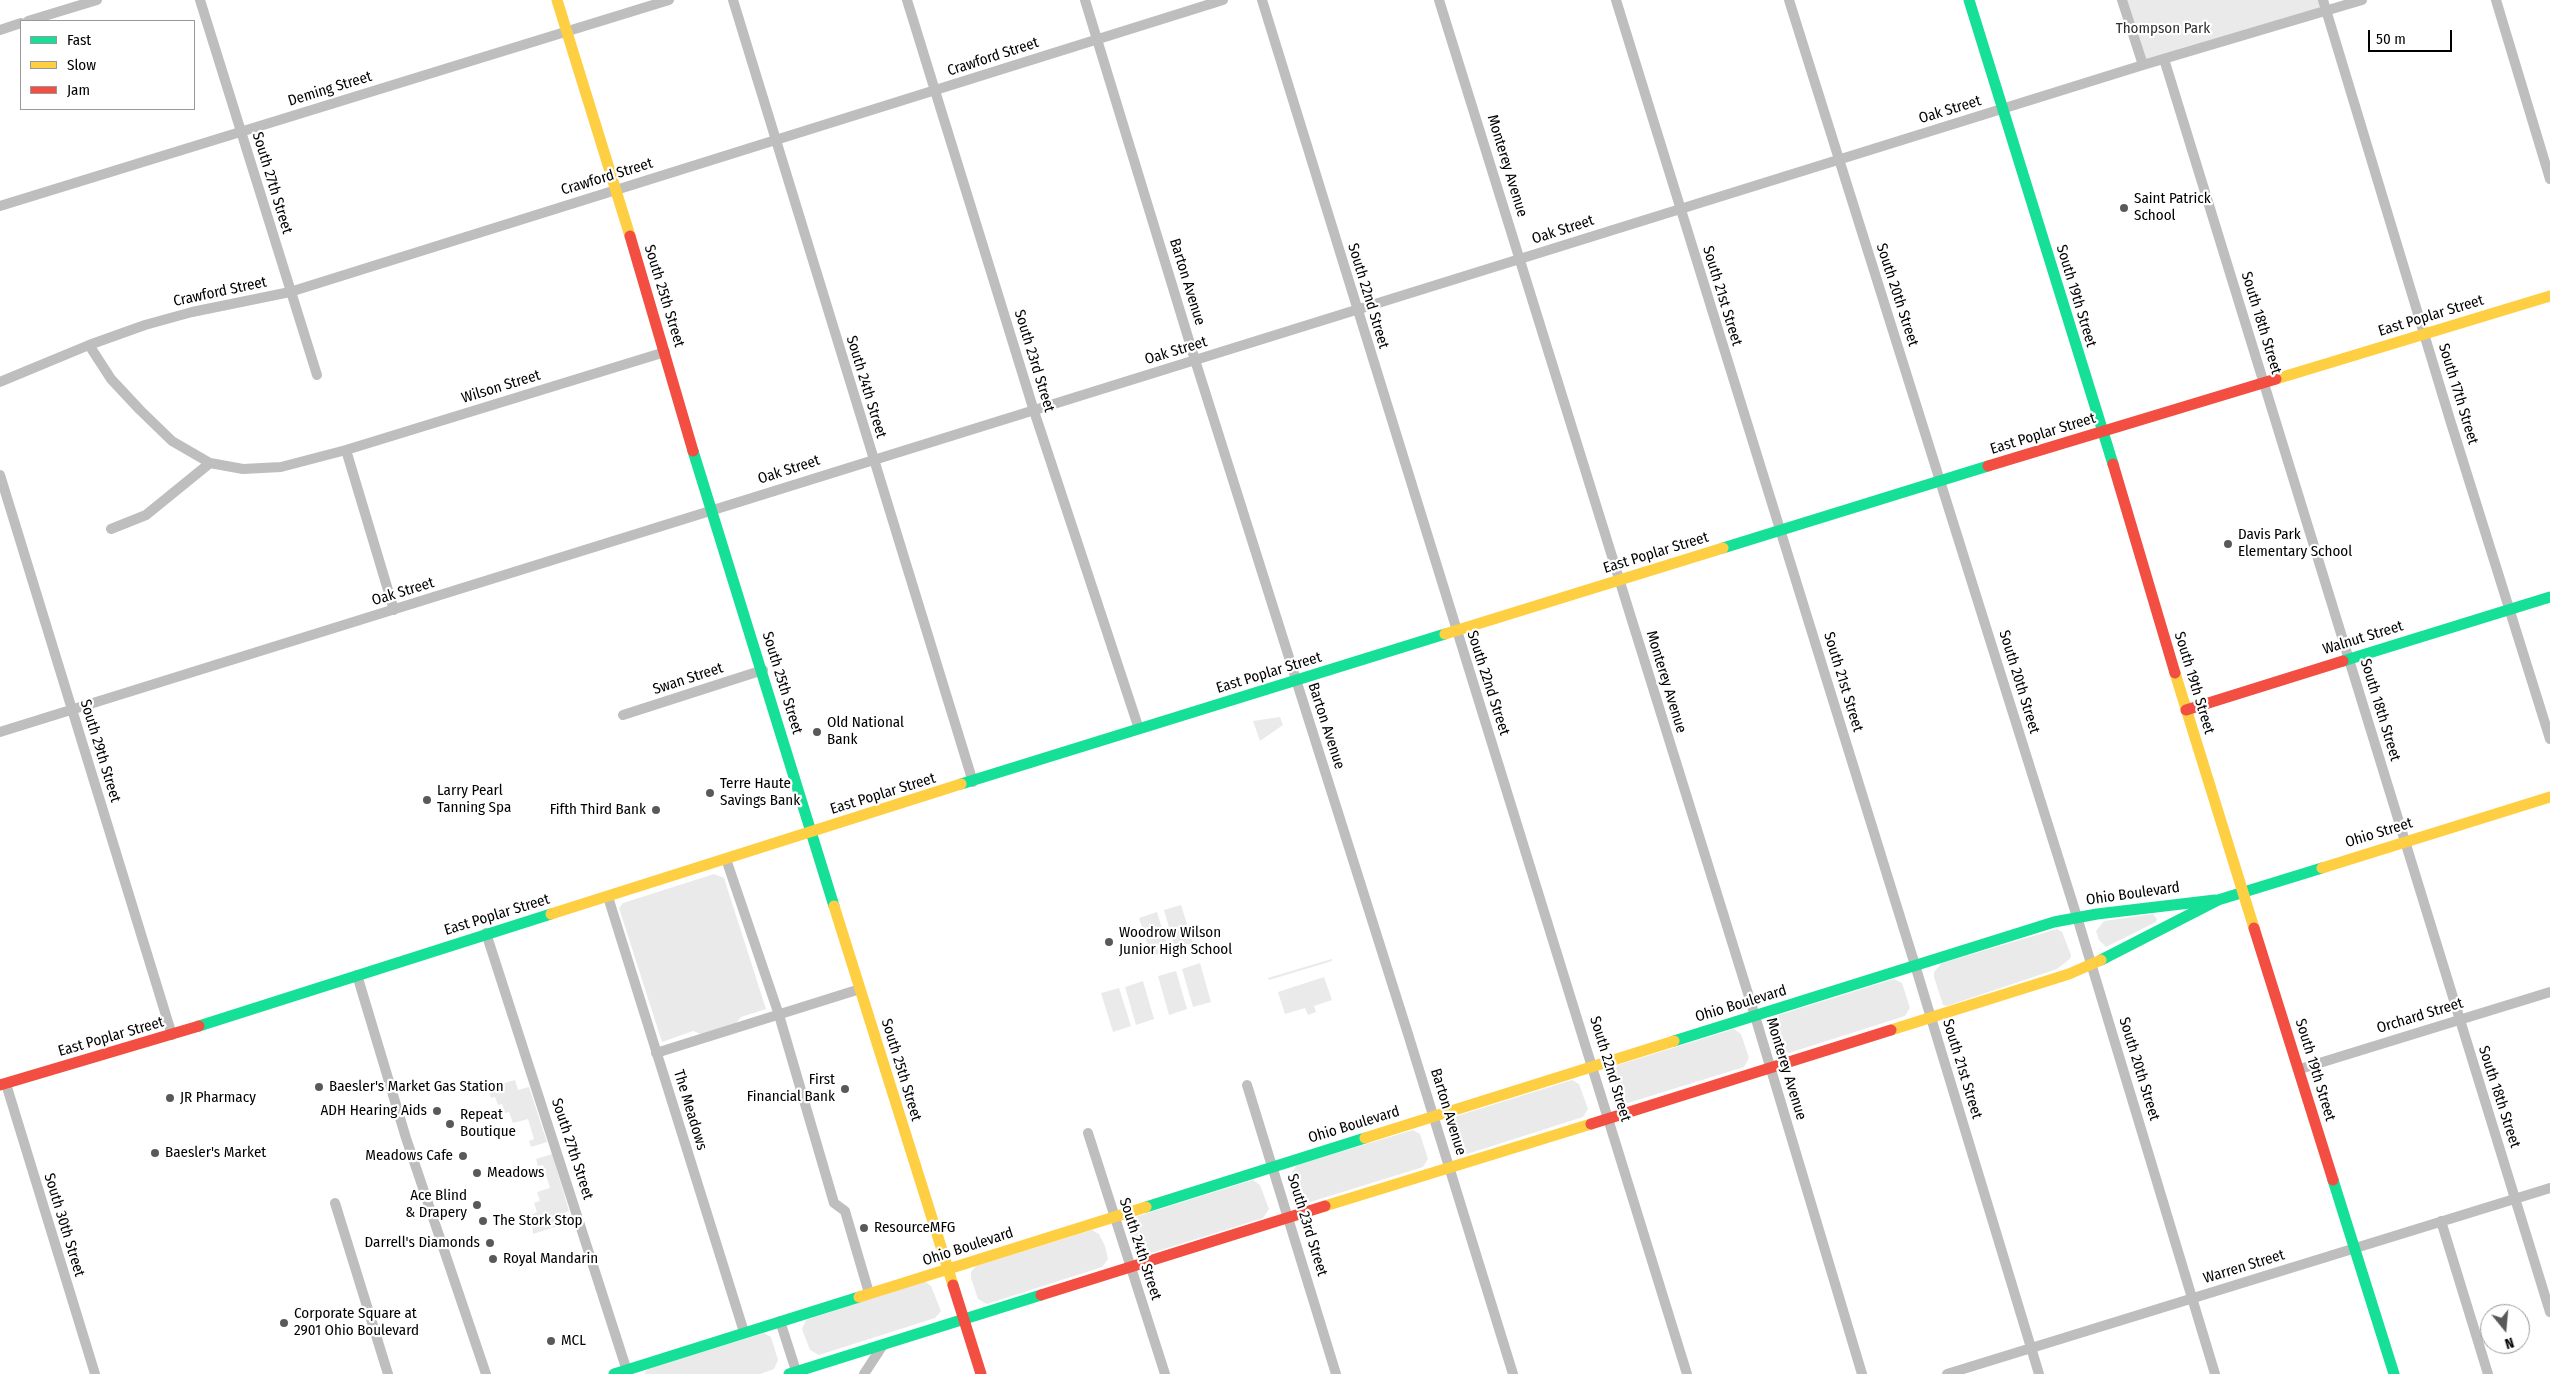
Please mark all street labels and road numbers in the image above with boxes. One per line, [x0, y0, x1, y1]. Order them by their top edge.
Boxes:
street label: Crawford Street [945, 34, 1041, 80]
street label: Deming Street [286, 68, 374, 110]
street label: Oak Street [1917, 92, 1983, 128]
street label: Monterey Avenue [1483, 113, 1531, 219]
street label: South 27th Street [248, 130, 296, 236]
street label: Crawford Street [559, 155, 655, 199]
street label: Oak Street [1530, 212, 1596, 248]
street label: Barton Avenue [1165, 236, 1209, 328]
street label: South 22nd Street [1343, 241, 1393, 351]
street label: South 20th Street [1872, 241, 1922, 349]
street label: South 25th Street [640, 243, 688, 349]
street label: South 19th Street [2052, 243, 2100, 349]
street label: South 21st Street [1698, 244, 1746, 348]
street label: South 18th Street [2237, 270, 2285, 376]
street label: Crawford Street [172, 273, 268, 311]
street label: East Poplar Street [2376, 291, 2486, 341]
street label: South 23rd Street [1010, 308, 1058, 414]
street label: Oak Street [1143, 333, 1209, 369]
street label: South 24th Street [842, 334, 890, 440]
street label: South 17th Street [2434, 341, 2482, 447]
street label: Wilson Street [459, 366, 543, 408]
street label: East Poplar Street [1988, 409, 2098, 459]
street label: Oak Street [756, 452, 822, 488]
street label: East Poplar Street [1601, 528, 1711, 578]
street label: Oak Street [370, 574, 436, 610]
street label: Walnut Street [2321, 617, 2405, 659]
street label: South 22nd Street [1463, 628, 1513, 738]
street label: South 20th Street [1995, 628, 2043, 736]
street label: Monterey Avenue [1642, 629, 1690, 735]
street label: South 25th Street [758, 630, 806, 736]
street label: South 21st Street [1819, 630, 1867, 734]
street label: South 19th Street [2170, 630, 2218, 736]
street label: East Poplar Street [1214, 648, 1324, 698]
street label: South 18th Street [2356, 657, 2404, 763]
street label: Swan Street [651, 659, 725, 699]
street label: Barton Avenue [1304, 680, 1348, 772]
street label: South 29th Street [76, 697, 124, 805]
street label: East Poplar Street [828, 769, 938, 819]
street label: Ohio Street [2343, 814, 2415, 852]
street label: Ohio Boulevard [2085, 879, 2181, 909]
street label: East Poplar Street [442, 890, 552, 940]
street label: Ohio Boulevard [1693, 982, 1789, 1026]
street label: Orchard Street [2375, 994, 2465, 1038]
street label: East Poplar Street [56, 1013, 166, 1061]
street label: South 22nd Street [1585, 1014, 1635, 1124]
street label: South 20th Street [2115, 1015, 2163, 1123]
street label: Monterey Avenue [1762, 1016, 1810, 1122]
street label: South 25th Street [877, 1017, 925, 1123]
street label: South 21st Street [1938, 1017, 1986, 1121]
street label: South 19th Street [2291, 1017, 2339, 1123]
street label: South 18th Street [2474, 1044, 2524, 1150]
street label: Barton Avenue [1426, 1066, 1470, 1158]
street label: The Meadows [669, 1068, 711, 1152]
street label: South 27th Street [547, 1096, 597, 1202]
street label: Ohio Boulevard [1306, 1103, 1402, 1147]
street label: South 30th Street [40, 1171, 88, 1279]
street label: South 23rd Street [1283, 1172, 1331, 1278]
street label: South 24th Street [1115, 1196, 1165, 1302]
street label: Ohio Boulevard [920, 1224, 1016, 1270]
street label: Warren Street [2201, 1246, 2287, 1288]

